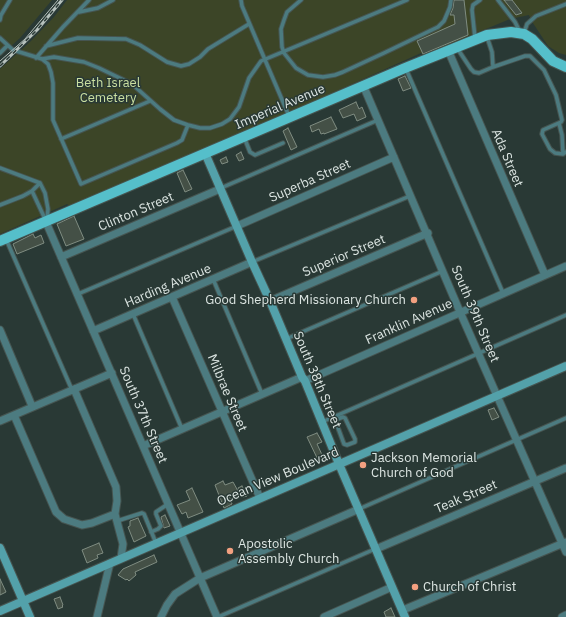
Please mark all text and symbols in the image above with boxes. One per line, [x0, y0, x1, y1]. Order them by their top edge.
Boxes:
park label: Beth Israel Cemetery [76, 75, 140, 106]
street label: Imperial Avenue [233, 81, 327, 133]
street label: Ada Street [488, 127, 526, 189]
street label: Superba Street [267, 156, 353, 206]
street label: Clinton Street [96, 189, 176, 235]
street label: Superior Street [300, 232, 388, 280]
street label: Harding Avenue [122, 261, 214, 311]
street label: South 39th Street [448, 263, 502, 365]
place label: Good Shepherd Missionary Church [205, 292, 406, 308]
marker: Good Shepherd Missionary Church [409, 295, 419, 305]
street label: Franklin Avenue [363, 296, 455, 348]
street label: South 38th Street [290, 329, 344, 431]
street label: Milbrae Street [204, 352, 250, 434]
street label: South 37th Street [116, 364, 170, 466]
street label: Ocean View Boulevard [215, 444, 341, 510]
place label: Jackson Memorial Church of God [371, 450, 477, 481]
marker: Jackson Memorial Church of God [358, 460, 368, 470]
street label: Teak Street [432, 477, 500, 517]
place label: Apostolic Assembly Church [238, 536, 339, 567]
marker: Apostolic Assembly Church [225, 546, 235, 556]
place label: Church of Christ [423, 579, 516, 595]
marker: Church of Christ [410, 582, 420, 592]

